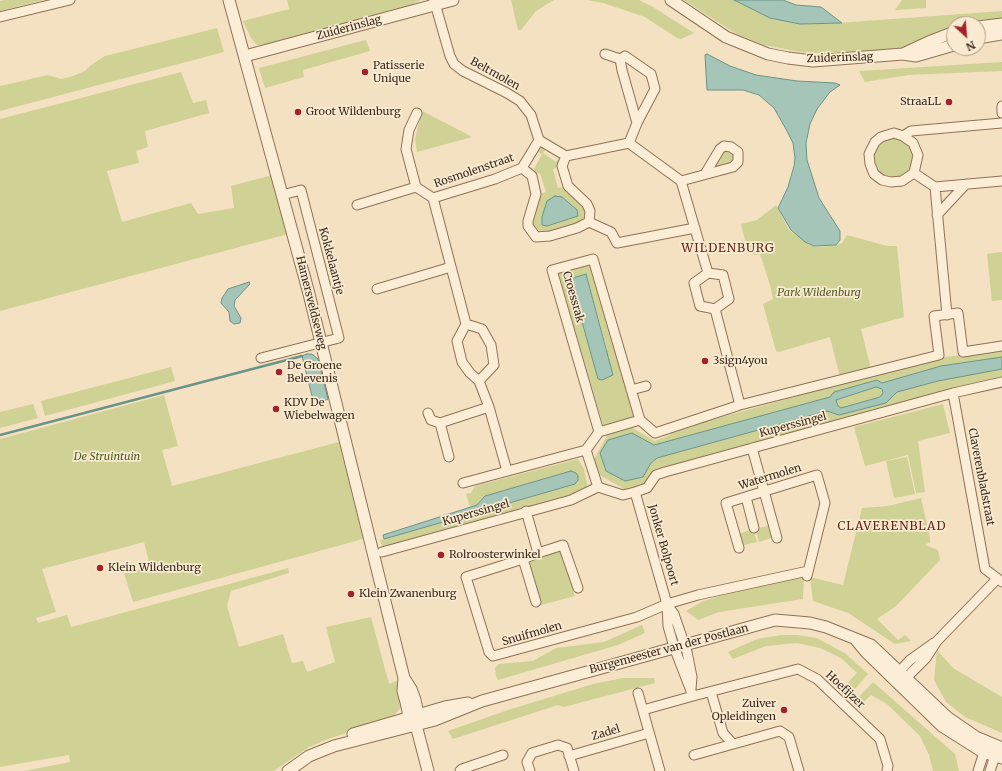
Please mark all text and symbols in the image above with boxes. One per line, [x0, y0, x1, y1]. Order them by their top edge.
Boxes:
street label: Zuiderinslag [315, 13, 383, 43]
north arrow [946, 16, 986, 56]
text: N [964, 38, 978, 54]
street label: Zuiderinslag [806, 50, 874, 66]
street label: Beltmolen [468, 55, 522, 93]
place label: Patisserie Unique [373, 59, 424, 85]
marker: Patisserie Unique [360, 67, 370, 77]
place label: StraaLL [900, 95, 941, 109]
marker: StraaLL [944, 97, 954, 107]
place label: Groot Wildenburg [306, 105, 401, 119]
marker: Groot Wildenburg [293, 107, 303, 117]
street label: Rosmolenstraat [432, 151, 516, 191]
street label: Kokkelaantje [316, 226, 346, 296]
district label: WILDENBURG [681, 242, 775, 256]
street label: Hamersveldseweg [293, 255, 329, 351]
street label: Croessrak [559, 270, 587, 324]
park label: Park Wildenburg [777, 286, 861, 300]
place label: 3sign4you [713, 354, 768, 368]
marker: 3sign4you [700, 356, 710, 366]
place label: De Groene Belevenis [287, 359, 342, 385]
marker: De Groene Belevenis [274, 367, 284, 377]
place label: KDV De Wiebelwagen [284, 396, 355, 422]
marker: KDV De Wiebelwagen [271, 404, 281, 414]
street label: Kuperssingel [758, 410, 828, 440]
street label: Claverenbladstraat [965, 427, 997, 527]
park label: De Struintuin [74, 450, 140, 464]
street label: Watermolen [737, 461, 803, 493]
street label: Kuperssingel [441, 497, 511, 529]
street label: Jonker Bolpoort [645, 503, 681, 587]
district label: CLAVERENBLAD [837, 520, 947, 534]
place label: Rolroosterwinkel [449, 548, 541, 562]
marker: Rolroosterwinkel [436, 550, 446, 560]
place label: Klein Wildenburg [108, 561, 201, 575]
marker: Klein Wildenburg [95, 563, 105, 573]
place label: Klein Zwanenburg [359, 587, 456, 601]
marker: Klein Zwanenburg [346, 589, 356, 599]
street label: Snuifmolen [501, 619, 563, 649]
street label: Burgemeester van der Postlaan [588, 621, 750, 677]
street label: Hoefijzer [823, 669, 867, 711]
place label: Zuiver Opleidingen [712, 697, 776, 723]
marker: Zuiver Opleidingen [779, 705, 789, 715]
street label: Zadel [590, 722, 622, 744]

